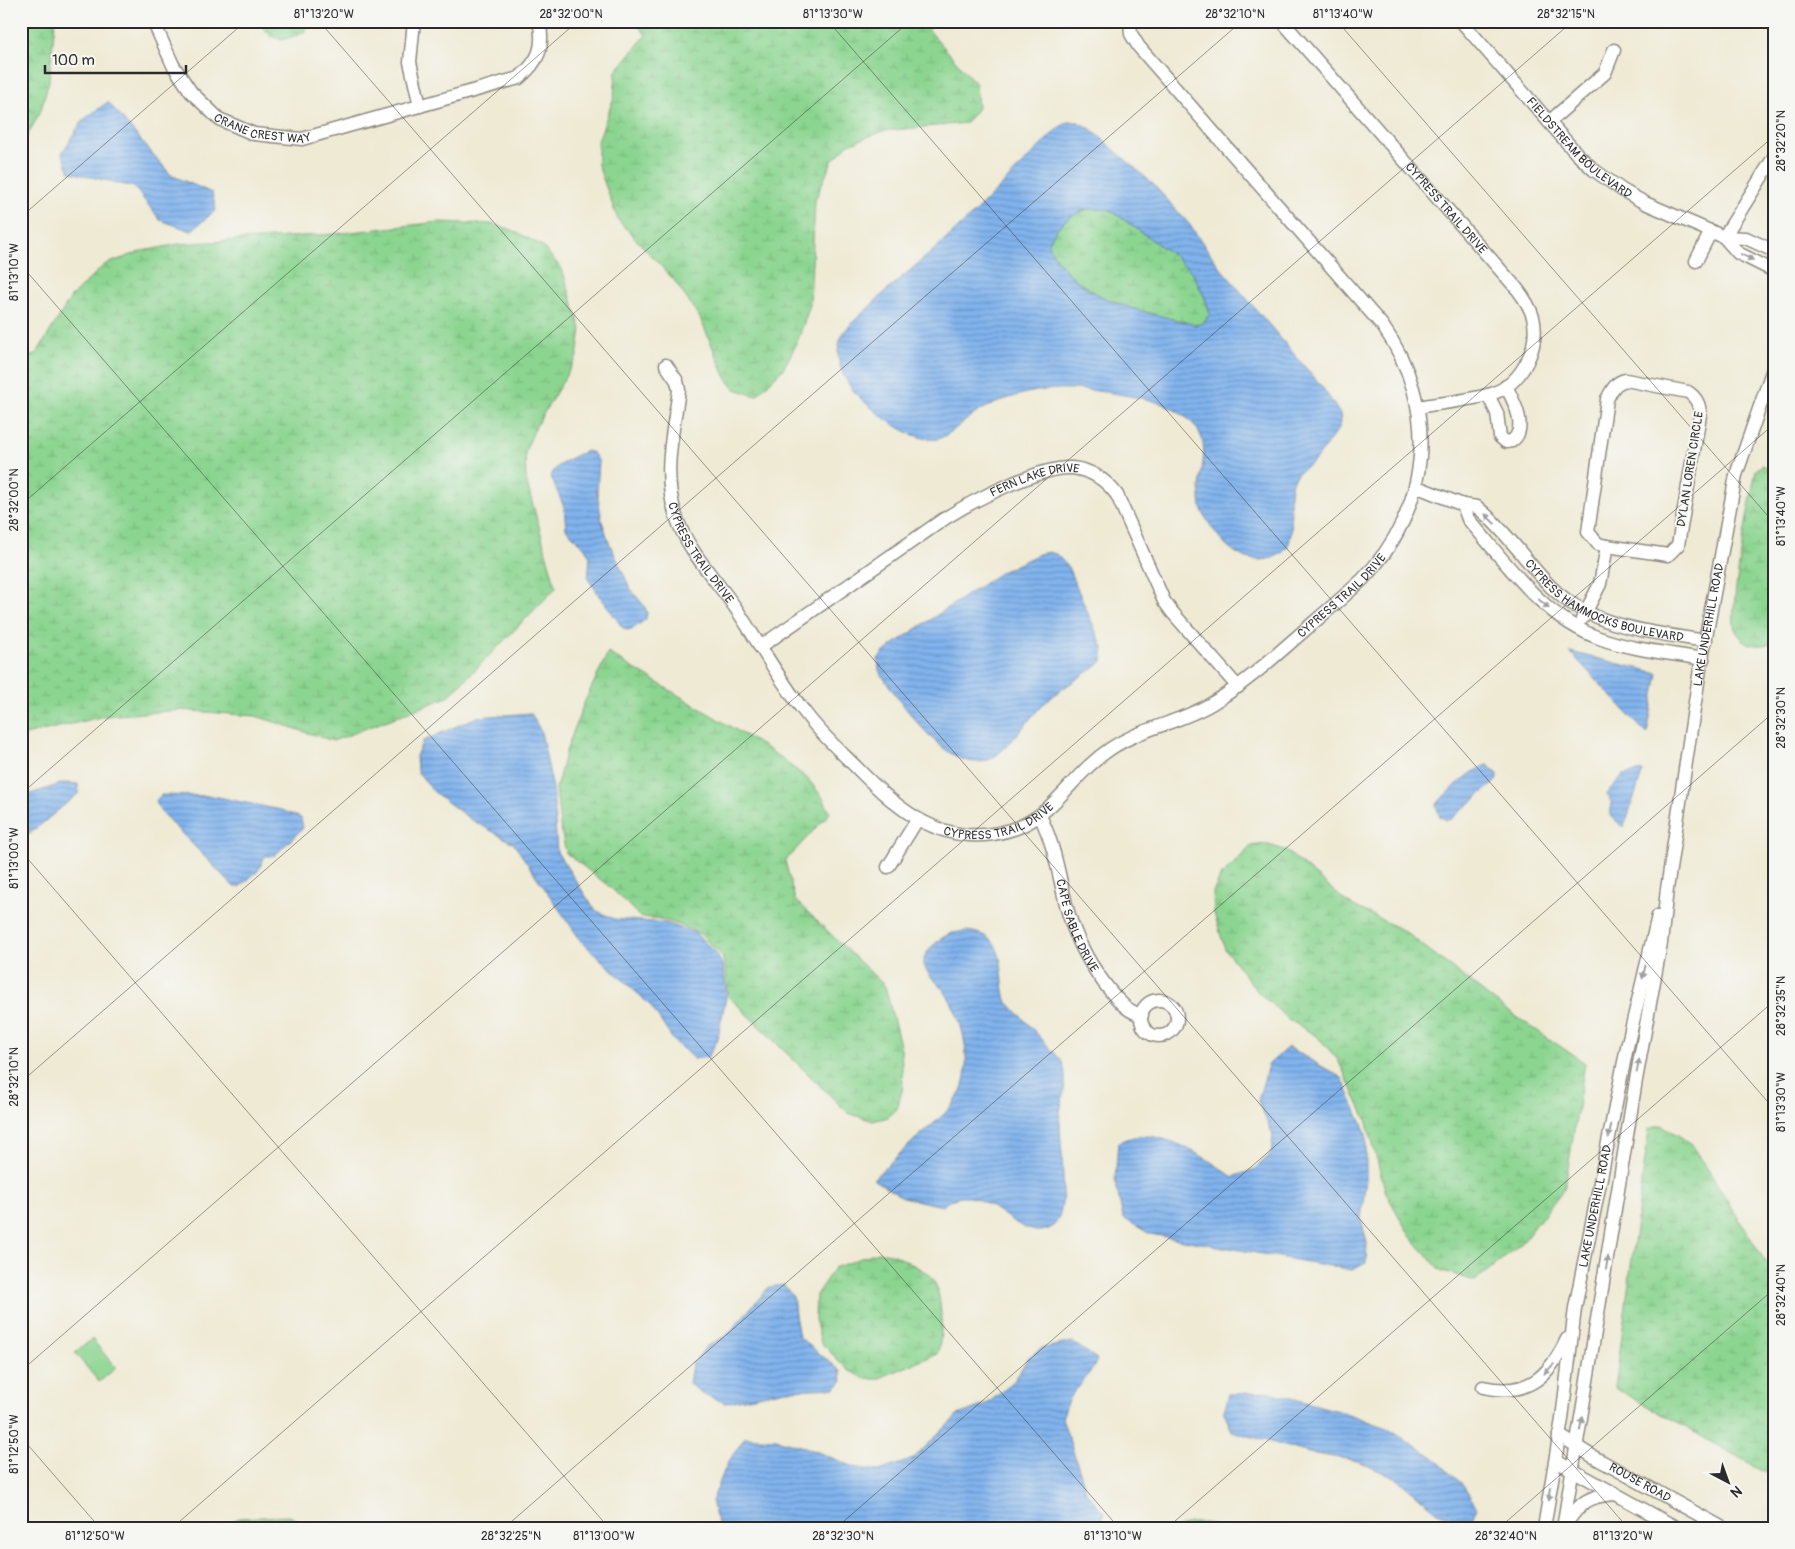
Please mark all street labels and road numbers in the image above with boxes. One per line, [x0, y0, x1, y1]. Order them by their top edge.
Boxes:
street label: FIELDSTREAM BOULEVARD [1523, 94, 1635, 202]
street label: CRANE CREST WAY [210, 111, 313, 147]
street label: CYPRESS TRAIL DRIVE [1402, 160, 1490, 257]
street label: DYLAN LOREN CIRCLE [1674, 410, 1707, 528]
street label: FERN LAKE DRIVE [988, 461, 1081, 501]
street label: CYPRESS TRAIL DRIVE [664, 501, 737, 606]
street label: CYPRESS TRAIL DRIVE [1294, 551, 1390, 641]
street label: CYPRESS HAMMOCKS BOULEVARD [1521, 556, 1685, 645]
street label: LAKE UNDERHILL ROAD [1691, 562, 1728, 687]
street label: CYPRESS TRAIL DRIVE [942, 800, 1057, 843]
street label: CAPE SABLE DRIVE [1052, 878, 1101, 975]
street label: LAKE UNDERHILL ROAD [1576, 1143, 1615, 1269]
street label: ROUSE ROAD [1606, 1460, 1674, 1506]

